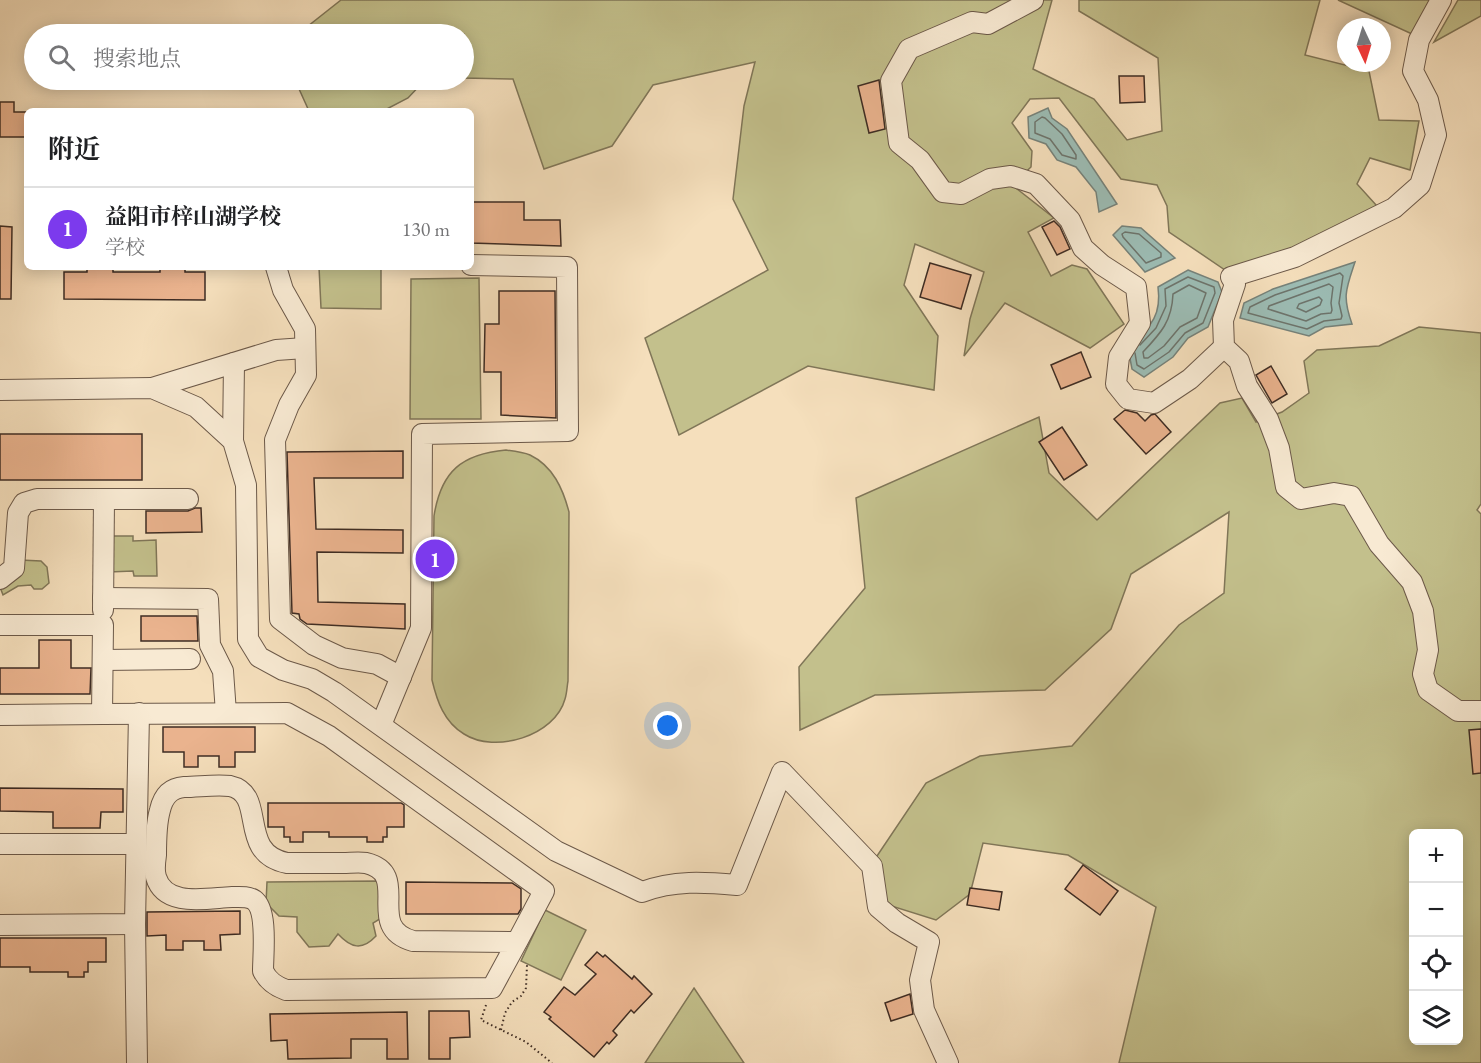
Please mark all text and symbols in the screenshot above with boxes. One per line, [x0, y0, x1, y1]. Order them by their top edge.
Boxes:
north arrow [1337, 18, 1391, 72]
search box [24, 24, 474, 90]
icon: search [45, 41, 78, 74]
text: 搜索地点 [93, 44, 181, 73]
text: 附近 [48, 132, 100, 166]
text: 益阳市梓山湖学校 [105, 202, 281, 231]
text: 1 [62, 216, 73, 242]
text: 130 m [402, 216, 450, 242]
text: 学校 [105, 234, 145, 260]
pin: 1 [416, 536, 454, 582]
your location [653, 711, 682, 740]
map controls [1409, 829, 1463, 1045]
button: + [1409, 829, 1463, 883]
button: − [1409, 883, 1463, 937]
button: locate [1409, 937, 1463, 991]
button: layers [1409, 991, 1463, 1045]

